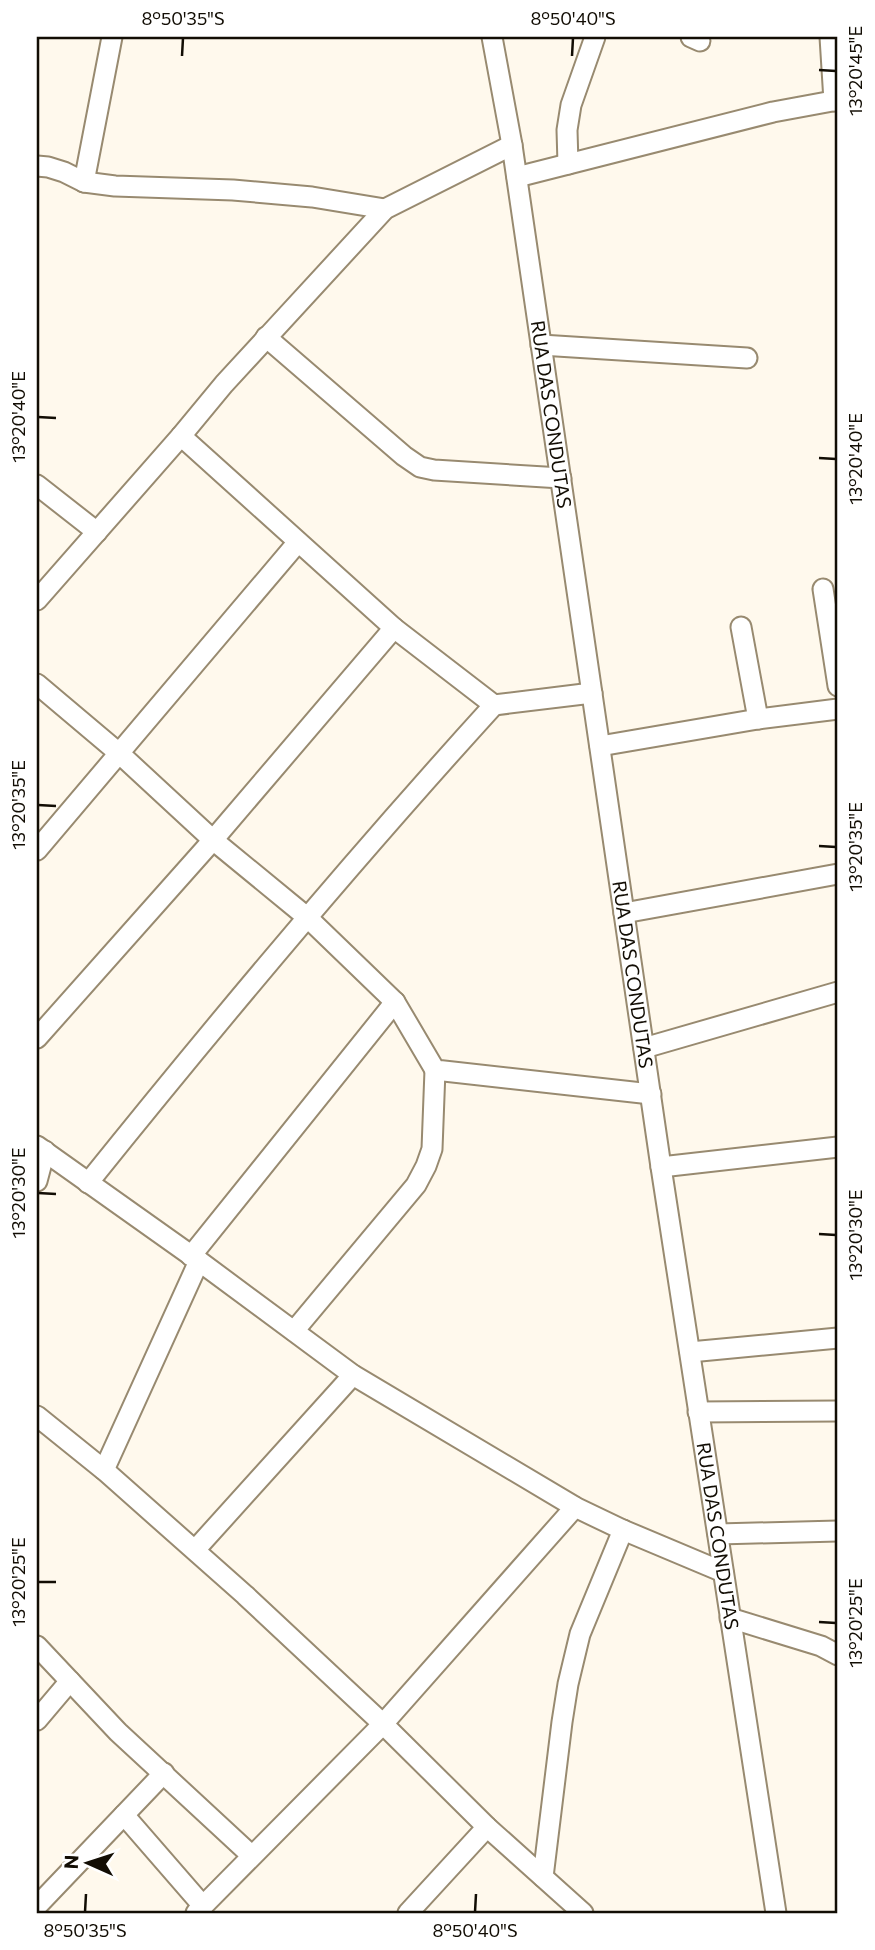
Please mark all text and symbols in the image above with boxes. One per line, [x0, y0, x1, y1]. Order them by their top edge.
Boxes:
text: 8°50'35"S [142, 7, 224, 29]
text: 8°50'40"S [531, 7, 615, 29]
text: 13°20'45"E [844, 26, 866, 116]
street label: RUA DAS CONDUTAS [527, 319, 577, 510]
text: 13°20'40"E [7, 371, 29, 463]
text: 13°20'40"E [844, 413, 866, 505]
text: 13°20'35"E [7, 760, 29, 850]
text: 13°20'35"E [844, 802, 866, 892]
street label: RUA DAS CONDUTAS [608, 879, 658, 1070]
text: 13°20'30"E [7, 1147, 29, 1239]
text: 13°20'30"E [844, 1189, 866, 1281]
street label: RUA DAS CONDUTAS [693, 1441, 744, 1631]
text: 13°20'25"E [7, 1537, 29, 1627]
text: 13°20'25"E [844, 1578, 866, 1668]
north arrow [52, 1828, 122, 1898]
text: N [59, 1854, 82, 1870]
text: 8°50'35"S [44, 1919, 126, 1941]
text: 8°50'40"S [433, 1919, 517, 1941]

